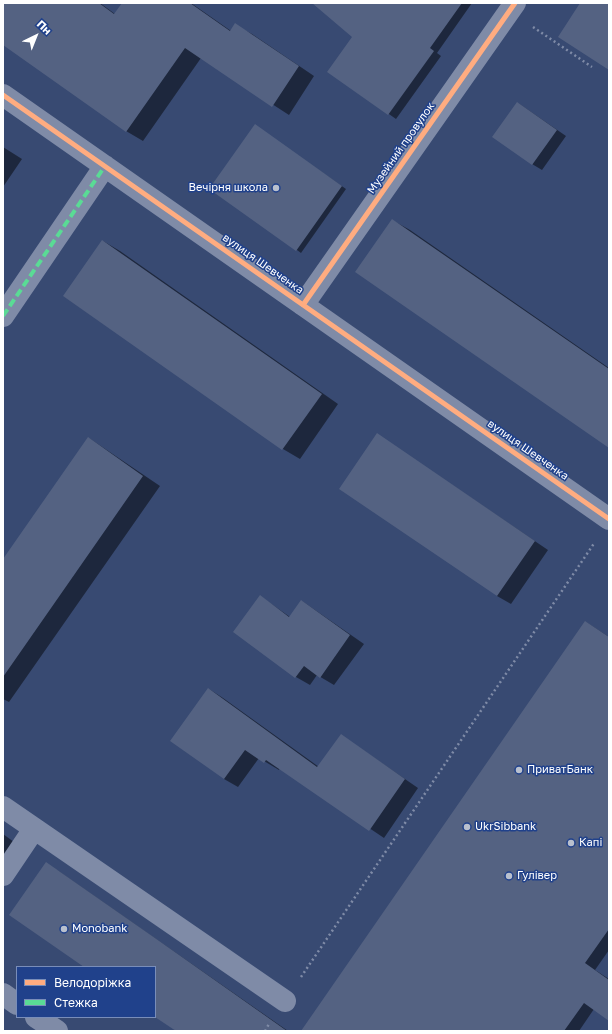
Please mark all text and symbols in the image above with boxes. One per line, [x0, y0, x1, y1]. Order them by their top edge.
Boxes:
north arrow [16, 16, 56, 56]
text: Пн [35, 17, 54, 37]
street label: Музейний провулок [365, 100, 437, 196]
place label: Вечірня школа [189, 181, 268, 195]
marker: Вечірня школа [271, 183, 281, 193]
street label: вулиця Шевченка [220, 231, 306, 297]
street label: вулиця Шевченка [485, 417, 571, 483]
place label: ПриватБанк [527, 763, 593, 777]
marker: ПриватБанк [514, 765, 524, 775]
place label: UkrSibbank [475, 820, 536, 834]
marker: UkrSibbank [462, 822, 472, 832]
place label: Капі [579, 836, 602, 850]
marker: Капі [566, 838, 576, 848]
place label: Гулівер [517, 869, 557, 883]
marker: Гулівер [504, 871, 514, 881]
place label: Monobank [72, 922, 127, 936]
marker: Monobank [59, 924, 69, 934]
legend [16, 966, 156, 1018]
text: Велодоріжка [54, 975, 131, 990]
text: Стежка [54, 995, 98, 1010]

